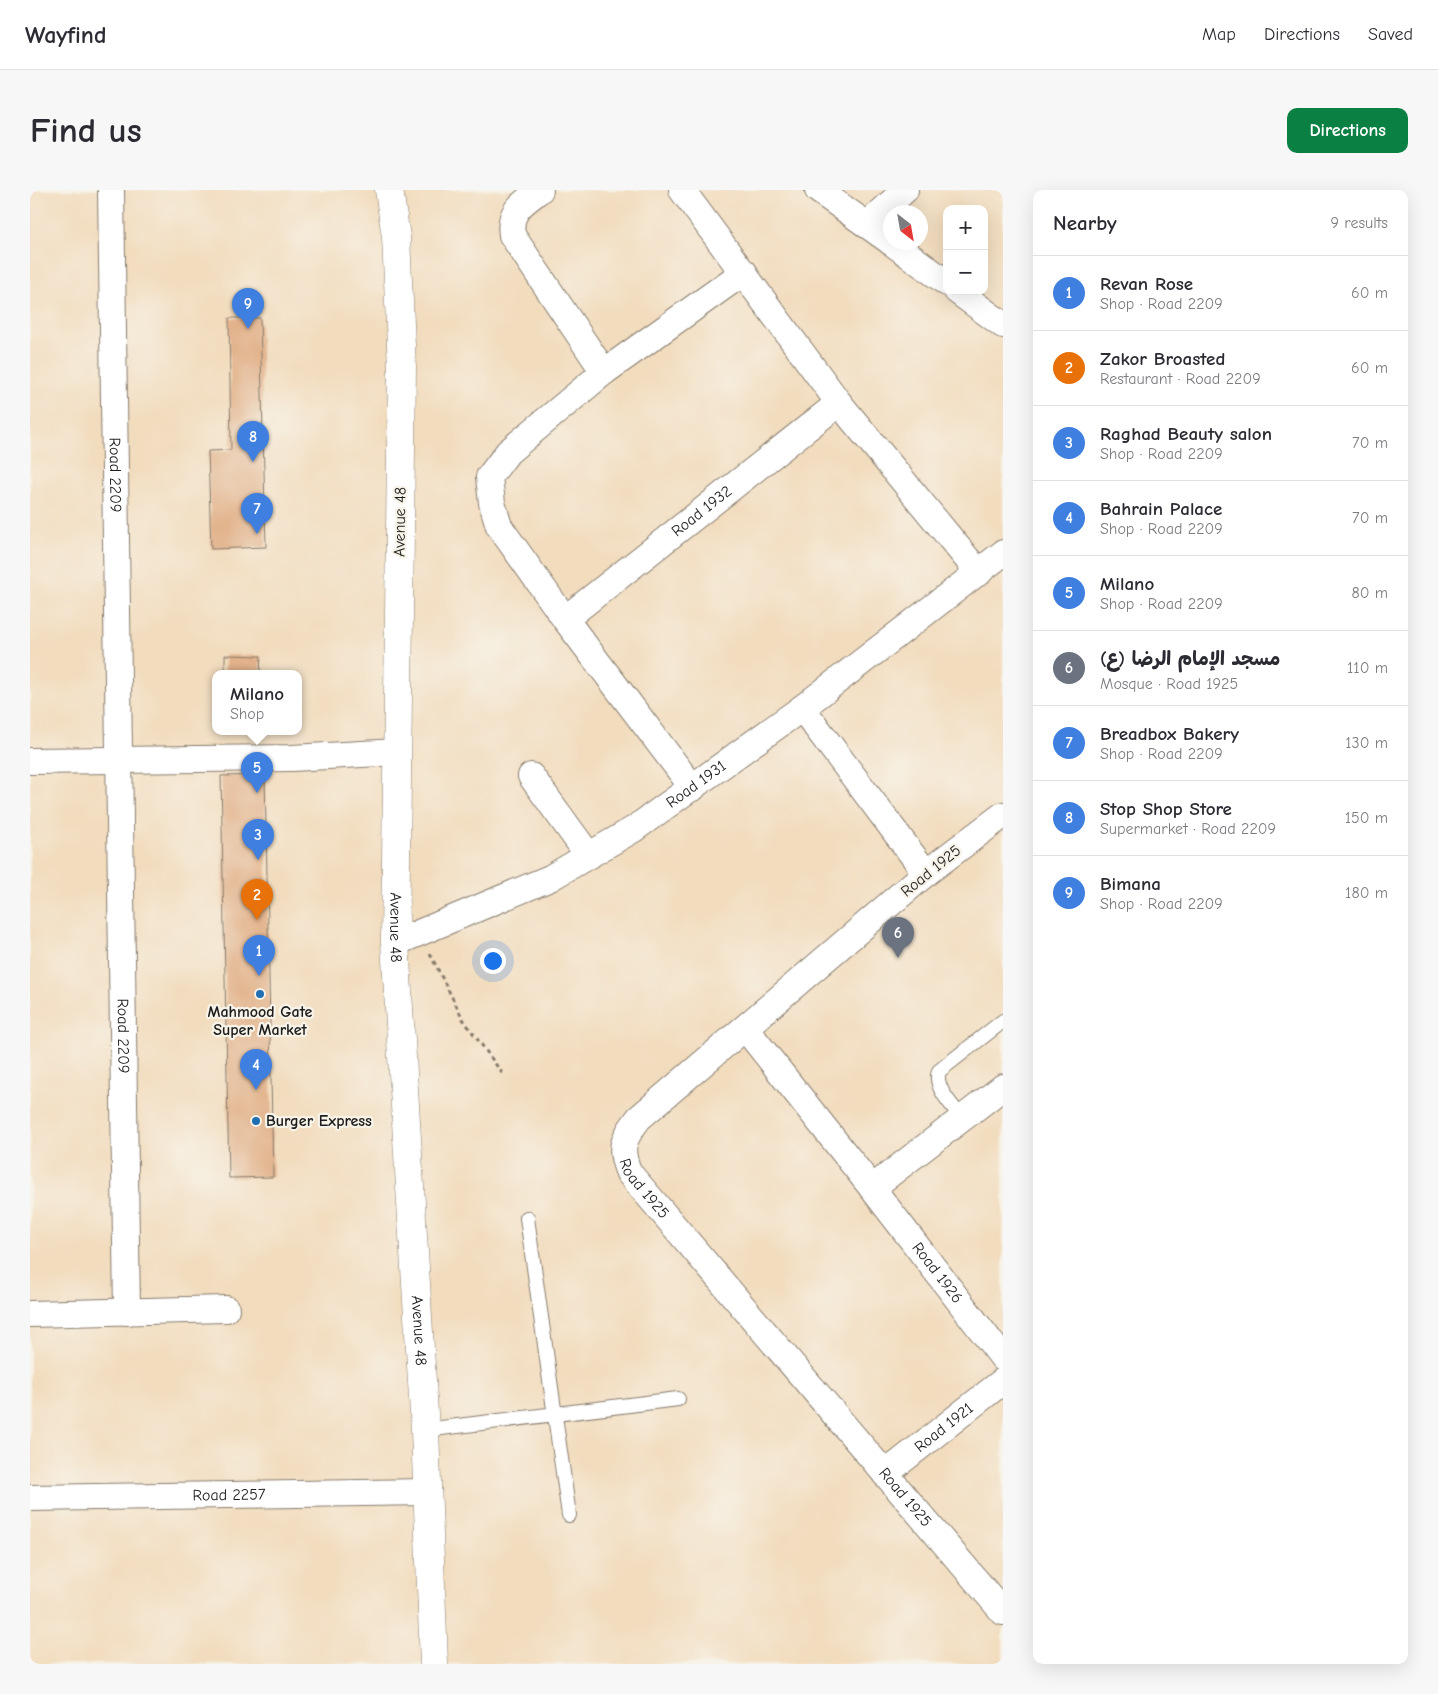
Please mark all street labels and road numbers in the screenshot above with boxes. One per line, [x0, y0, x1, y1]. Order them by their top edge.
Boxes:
street label: Road 2209 [106, 437, 125, 513]
street label: Road 1932 [668, 482, 735, 540]
street label: Avenue 48 [390, 487, 410, 557]
street label: Road 1931 [663, 757, 730, 812]
street label: Road 1925 [897, 841, 965, 901]
street label: Avenue 48 [386, 892, 405, 963]
street label: Road 2209 [114, 998, 133, 1074]
street label: Road 1925 [615, 1156, 673, 1222]
street label: Road 1926 [908, 1239, 966, 1307]
street label: Avenue 48 [408, 1295, 430, 1366]
street label: Road 1921 [911, 1399, 977, 1456]
street label: Road 1925 [875, 1464, 935, 1530]
street label: Road 2257 [192, 1485, 266, 1505]

